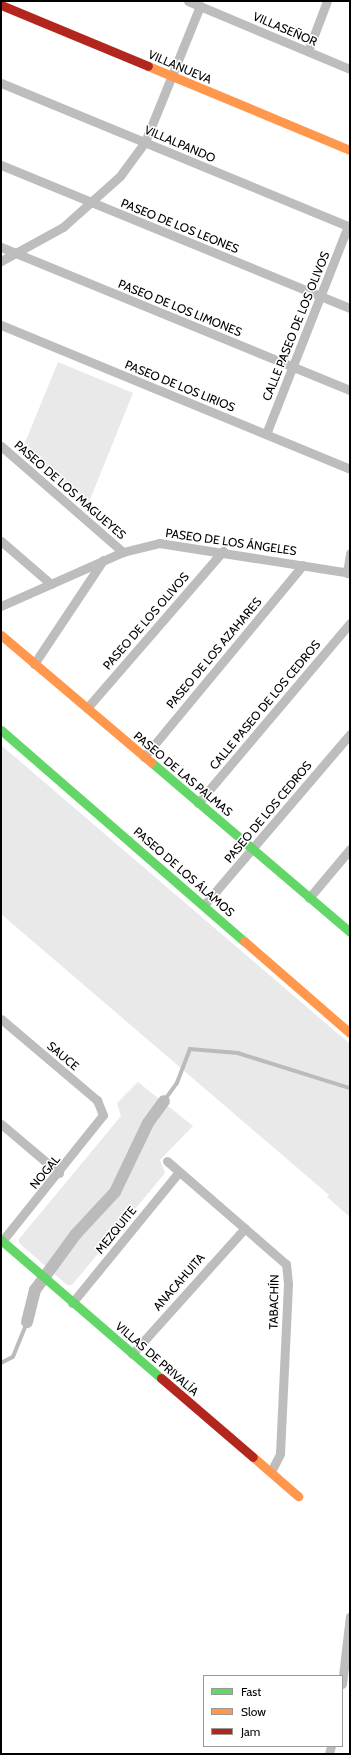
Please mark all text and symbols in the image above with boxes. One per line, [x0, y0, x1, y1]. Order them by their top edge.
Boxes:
street label: VILLASEÑOR [251, 9, 319, 49]
street label: VILLANUEVA [146, 47, 214, 87]
street label: VILLALPANDO [142, 123, 218, 165]
street label: PASEO DE LOS LEONES [119, 196, 241, 256]
street label: CALLE PASEO DE LOS OLIVOS [259, 249, 333, 403]
street label: PASEO DE LOS LIMONES [116, 277, 244, 339]
street label: PASEO DE LOS LIRIOS [123, 357, 237, 415]
street label: PASEO DE LOS MAGUEYES [11, 438, 129, 542]
street label: PASEO DE LOS ÁNGELES [165, 526, 297, 558]
street label: PASEO DE LOS OLIVOS [100, 570, 192, 672]
street label: PASEO DE LOS AZAHARES [163, 595, 265, 711]
street label: CALLE PASEO DE LOS CEDROS [207, 637, 323, 773]
street label: PASEO DE LAS PALMAS [131, 729, 235, 819]
street label: PASEO DE LOS CEDROS [221, 758, 315, 866]
street label: PASEO DE LOS ÁLAMOS [131, 824, 237, 920]
street label: SAUCE [44, 1039, 82, 1073]
street label: NOGAL [27, 1152, 63, 1192]
street label: MEZQUITE [93, 1203, 139, 1257]
street label: ANACAHUITA [150, 1250, 208, 1314]
street label: TABACHÍN [266, 1274, 282, 1330]
street label: VILLAS DE PRIVALÍA [113, 1319, 201, 1399]
legend [203, 1675, 343, 1747]
text: Fast [241, 1684, 261, 1699]
text: Slow [241, 1704, 266, 1719]
text: Jam [241, 1724, 260, 1739]

